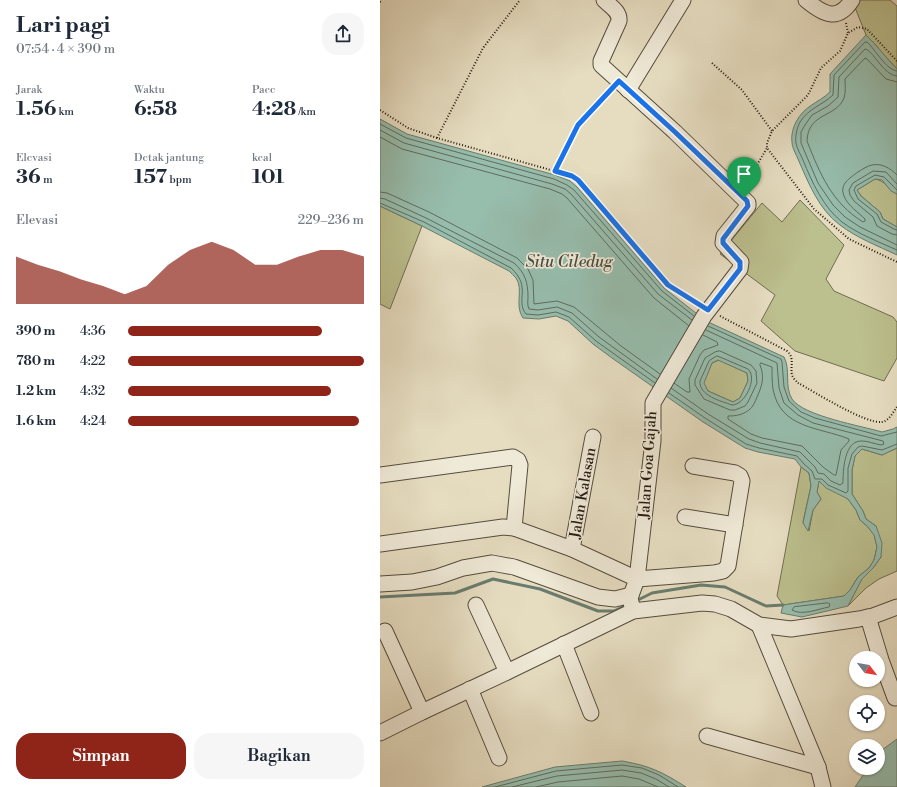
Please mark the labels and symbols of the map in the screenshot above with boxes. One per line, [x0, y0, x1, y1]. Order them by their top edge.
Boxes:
pin [727, 157, 761, 198]
water label: Situ Ciledug [526, 252, 613, 272]
street label: Jalan Goa Gajah [635, 410, 661, 521]
street label: Jalan Kalasan [565, 446, 600, 541]
north arrow [849, 651, 885, 687]

